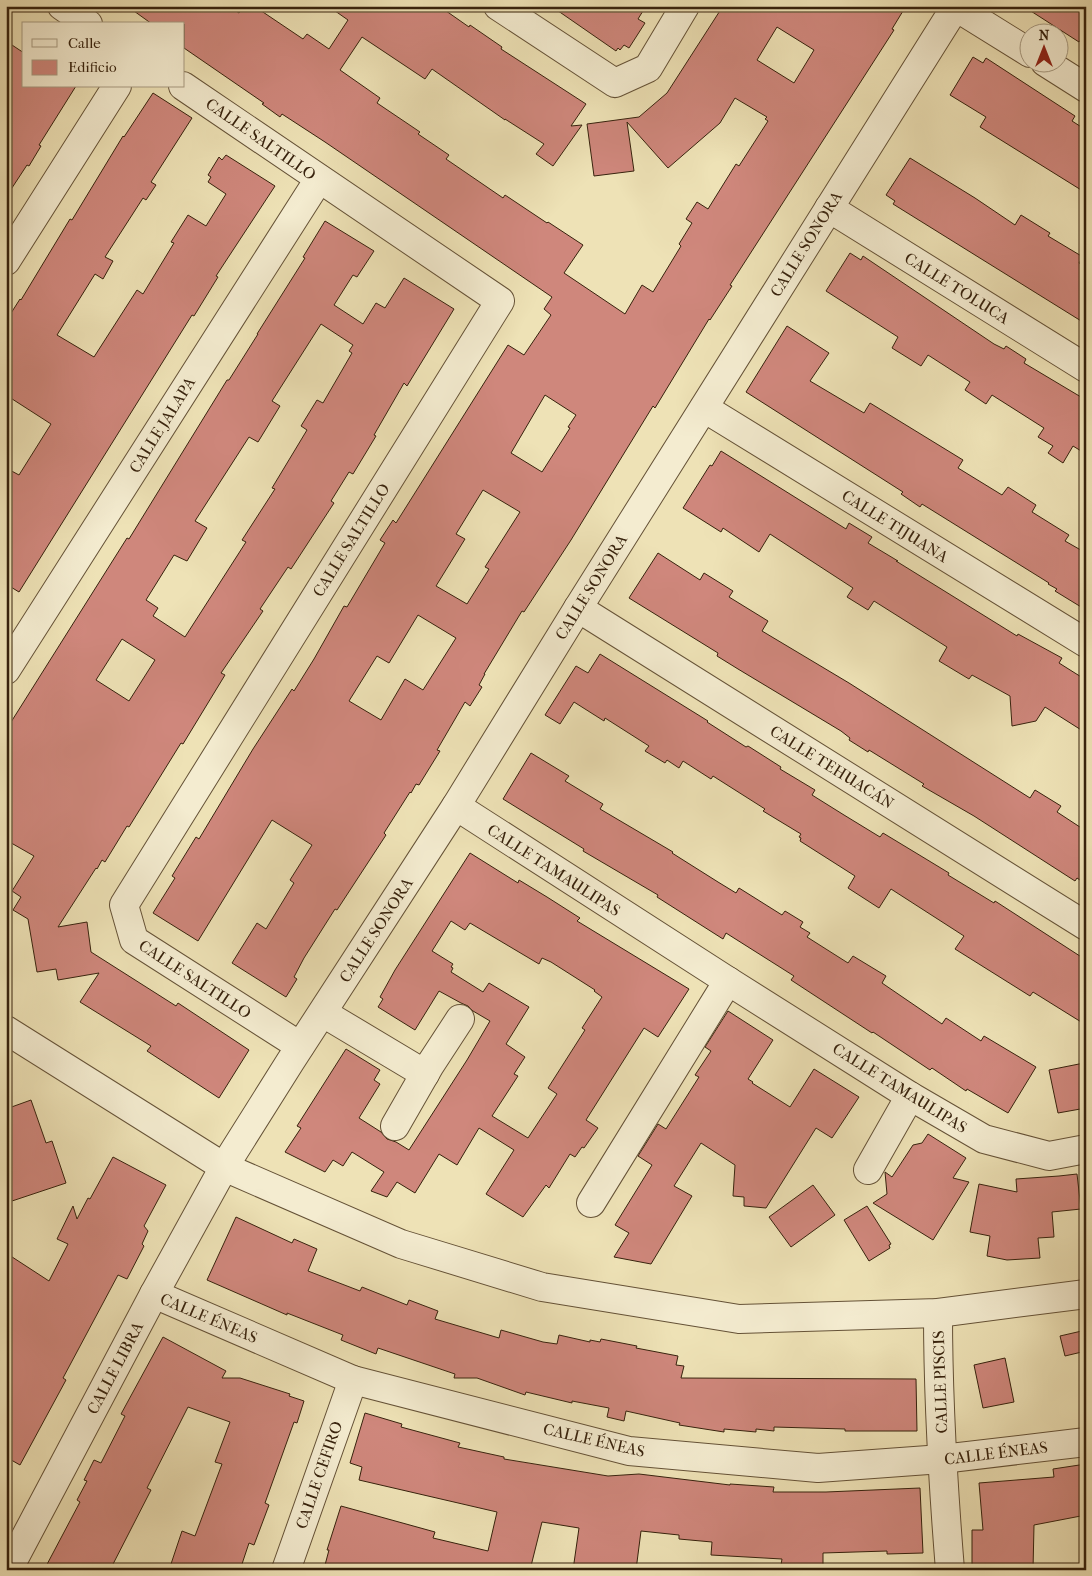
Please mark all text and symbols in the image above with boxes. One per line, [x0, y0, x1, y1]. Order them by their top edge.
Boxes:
legend [22, 22, 185, 88]
north arrow [1020, 22, 1070, 72]
text: N [1039, 27, 1050, 44]
text: Calle [68, 34, 101, 52]
text: Edificio [68, 58, 117, 76]
street label: CALLE SALTILLO [202, 94, 320, 184]
street label: CALLE SONORA [766, 187, 846, 300]
street label: CALLE TOLUCA [901, 248, 1013, 328]
street label: CALLE JALAPA [125, 373, 199, 476]
street label: CALLE SALTILLO [308, 480, 394, 600]
street label: CALLE TIJUANA [838, 486, 952, 567]
street label: CALLE SONORA [551, 530, 631, 643]
street label: CALLE TEHUACÁN [767, 720, 898, 813]
street label: CALLE TAMAULIPAS [484, 820, 624, 920]
street label: CALLE SONORA [335, 874, 417, 986]
street label: CALLE SALTILLO [135, 936, 255, 1022]
street label: CALLE TAMAULIPAS [829, 1039, 971, 1137]
street label: CALLE ÉNEAS [157, 1288, 261, 1347]
street label: CALLE LIBRA [83, 1318, 148, 1417]
street label: CALLE PISCIS [929, 1330, 951, 1434]
street label: CALLE ÉNEAS [541, 1418, 647, 1461]
street label: CALLE CEFIRO [292, 1419, 346, 1531]
street label: CALLE ÉNEAS [943, 1436, 1049, 1469]

